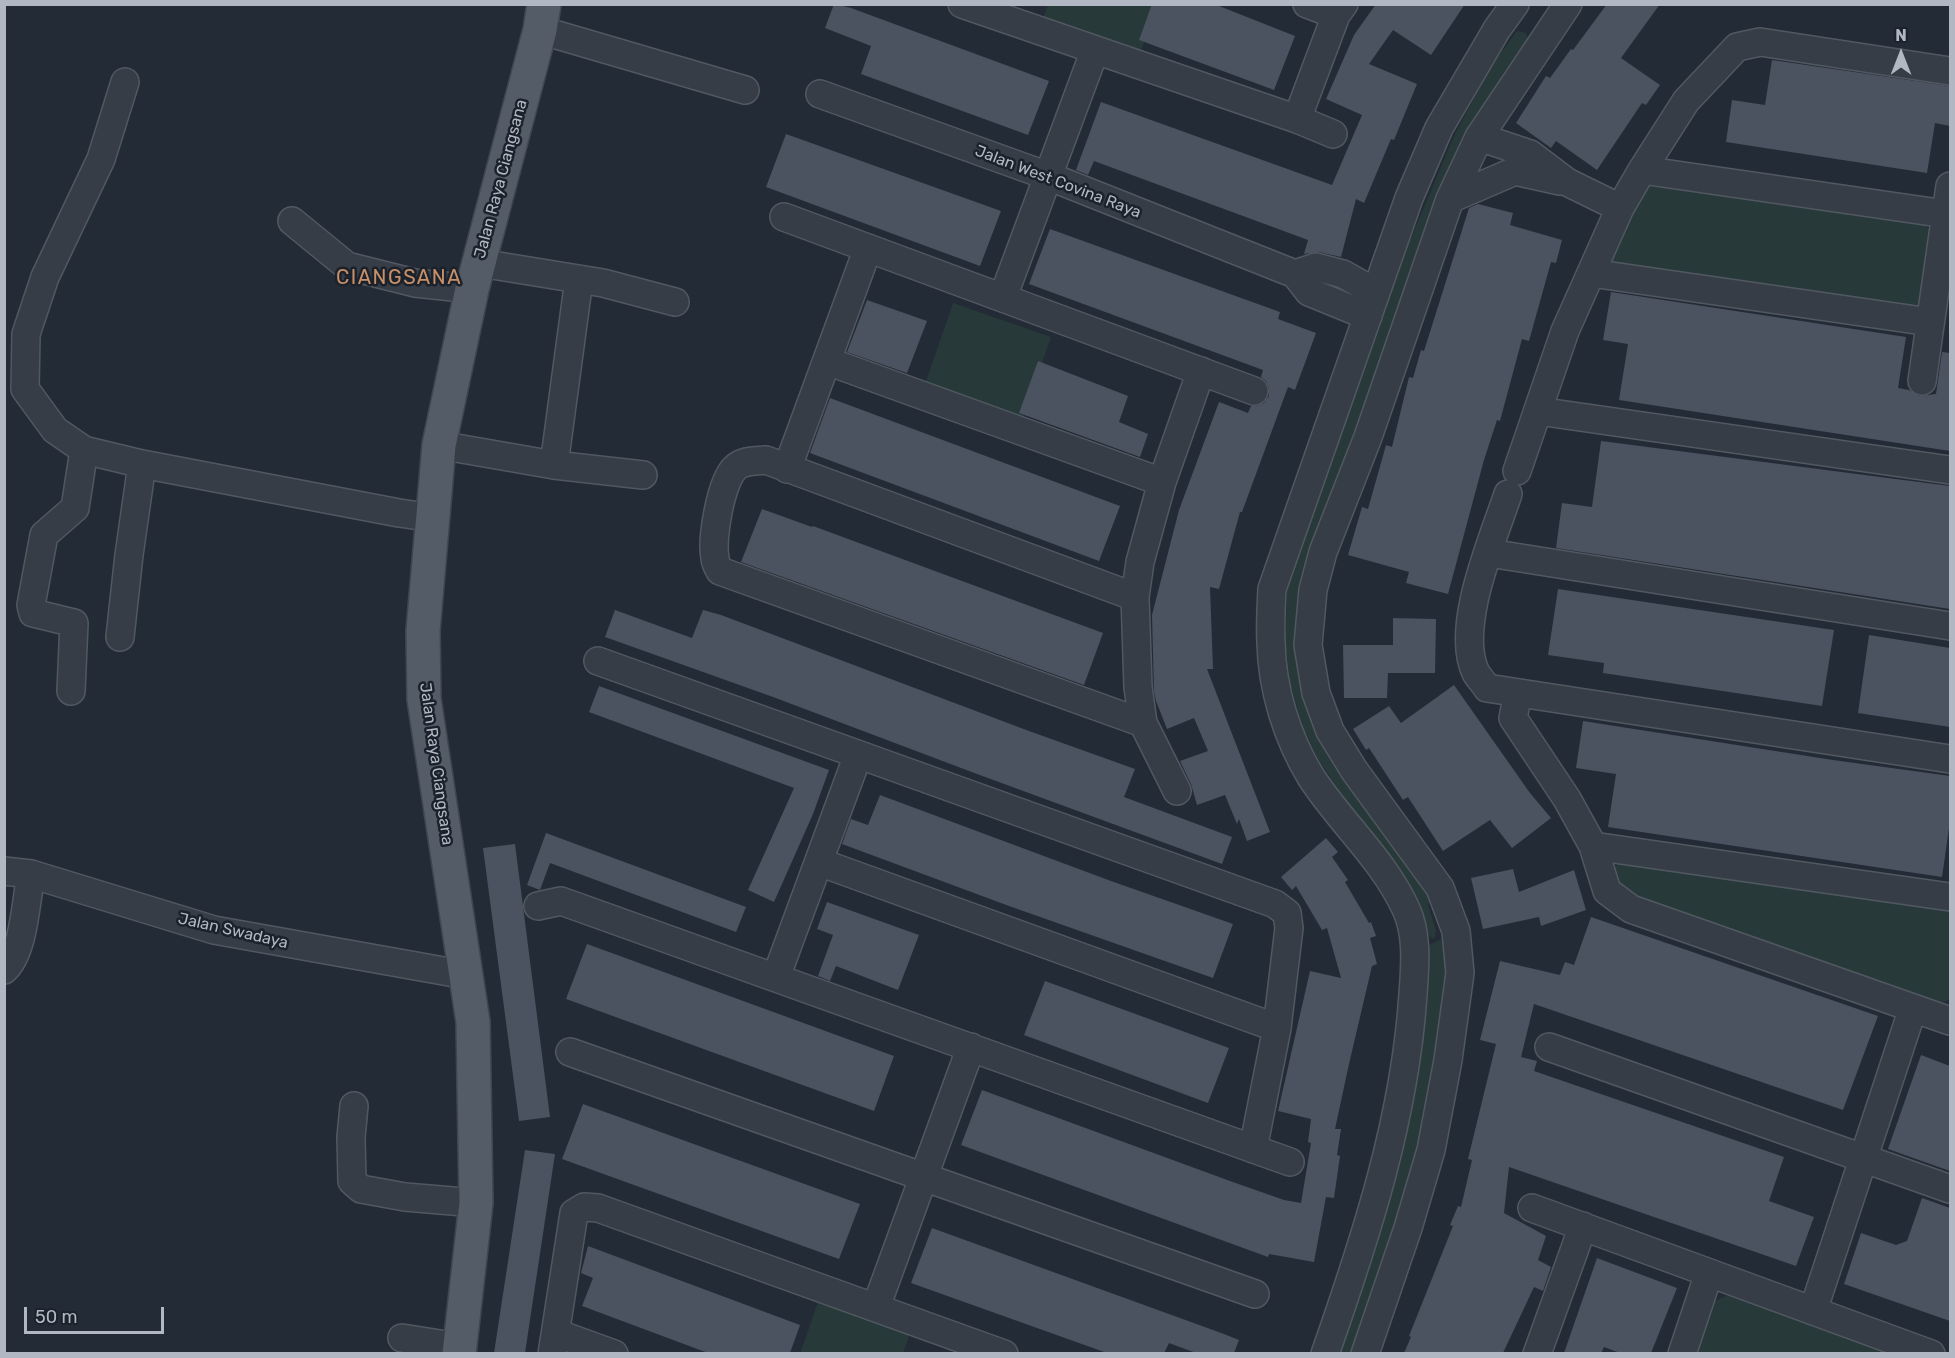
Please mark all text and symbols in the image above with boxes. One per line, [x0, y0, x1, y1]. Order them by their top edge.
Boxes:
north arrow [1871, 24, 1931, 84]
text: N [1895, 26, 1907, 45]
street label: Jalan Raya Ciangsana [471, 97, 531, 261]
street label: Jalan West Covina Raya [972, 141, 1144, 223]
district label: CIANGSANA [336, 266, 462, 290]
street label: Jalan Raya Ciangsana [415, 682, 457, 846]
street label: Jalan Swadaya [176, 909, 290, 953]
scale bar [27, 1295, 166, 1333]
text: 50 m [35, 1306, 78, 1328]

